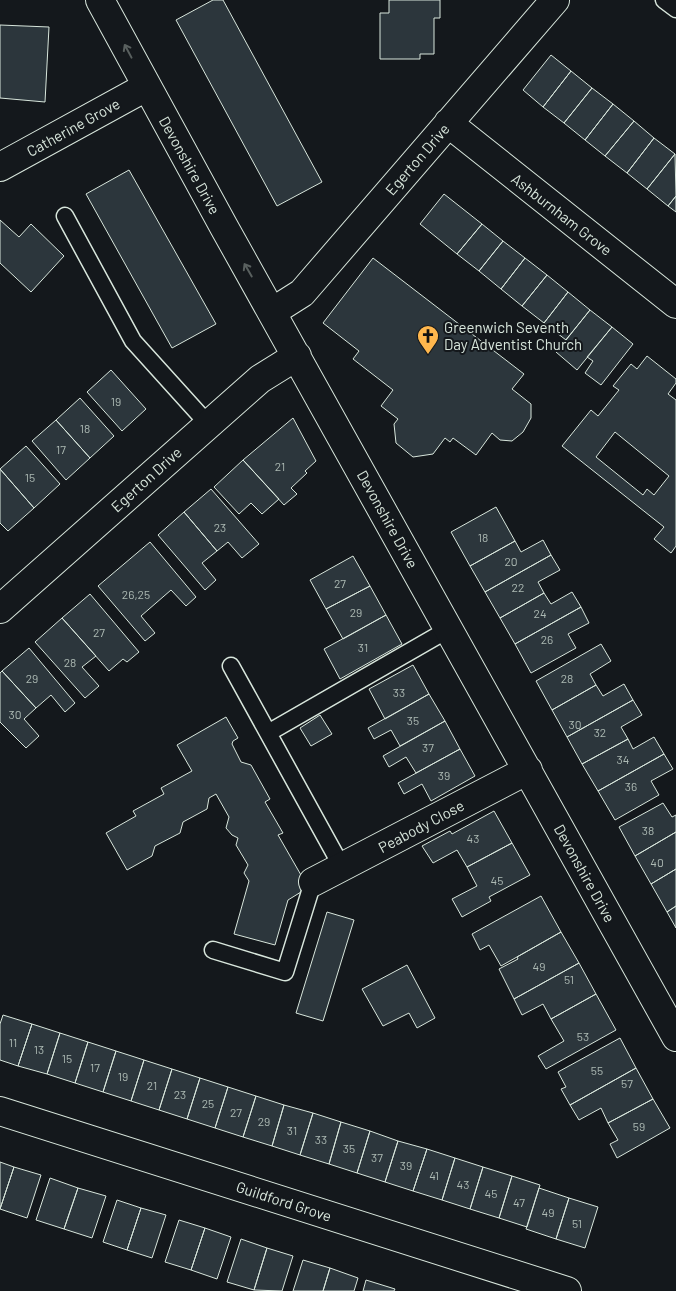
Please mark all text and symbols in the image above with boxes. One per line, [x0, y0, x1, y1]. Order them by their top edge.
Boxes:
one-way arrow [122, 44, 132, 59]
street label: Catherine Grove [23, 94, 123, 160]
street label: Devonshire Drive [156, 113, 224, 217]
street label: Egerton Drive [381, 120, 453, 198]
street label: Ashburnham Grove [508, 169, 616, 259]
one-way arrow [243, 263, 253, 277]
place label: Greenwich Seventh Day Adventist Church [444, 318, 582, 353]
church icon: Greenwich Seventh Day Adventist Church [416, 324, 440, 355]
house number: 19 [111, 394, 121, 408]
house number: 18 [80, 421, 90, 435]
house number: 17 [56, 442, 66, 456]
street label: Egerton Drive [107, 443, 185, 515]
house number: 21 [275, 459, 285, 473]
street label: Devonshire Drive [354, 467, 422, 571]
house number: 15 [25, 470, 35, 484]
house number: 23 [214, 520, 226, 534]
house number: 18 [478, 530, 488, 544]
house number: 20 [504, 554, 518, 568]
house number: 27 [334, 576, 346, 590]
house number: 22 [512, 580, 524, 594]
house number: 26,25 [122, 587, 150, 601]
house number: 29 [350, 605, 362, 619]
house number: 24 [533, 606, 547, 620]
house number: 27 [93, 625, 105, 639]
house number: 26 [541, 632, 553, 646]
house number: 31 [358, 640, 368, 654]
house number: 28 [64, 655, 76, 669]
house number: 29 [26, 671, 38, 685]
house number: 28 [561, 671, 573, 685]
house number: 33 [393, 685, 405, 699]
house number: 30 [9, 707, 21, 721]
house number: 35 [407, 713, 419, 727]
house number: 30 [569, 717, 581, 731]
house number: 32 [594, 725, 606, 739]
house number: 37 [422, 740, 434, 754]
house number: 34 [617, 752, 629, 766]
house number: 39 [438, 768, 450, 782]
house number: 36 [625, 779, 637, 793]
street label: Peabody Close [375, 796, 467, 856]
street label: Devonshire Drive [551, 821, 619, 925]
house number: 38 [642, 823, 654, 837]
house number: 43 [467, 831, 479, 845]
house number: 40 [650, 855, 664, 869]
house number: 45 [491, 873, 503, 887]
house number: 49 [533, 959, 545, 973]
house number: 51 [564, 972, 574, 986]
house number: 53 [577, 1029, 589, 1043]
house number: 11 [9, 1035, 17, 1049]
house number: 13 [34, 1042, 44, 1056]
house number: 15 [62, 1051, 72, 1065]
house number: 17 [90, 1060, 100, 1074]
house number: 55 [591, 1063, 603, 1077]
house number: 19 [118, 1069, 128, 1083]
house number: 57 [621, 1076, 633, 1090]
house number: 21 [147, 1078, 157, 1092]
house number: 23 [174, 1087, 186, 1101]
house number: 25 [202, 1096, 214, 1110]
house number: 27 [230, 1105, 242, 1119]
house number: 29 [258, 1114, 270, 1128]
house number: 59 [633, 1119, 645, 1133]
house number: 31 [287, 1123, 297, 1137]
house number: 33 [315, 1132, 327, 1146]
house number: 35 [343, 1141, 355, 1155]
house number: 37 [371, 1150, 383, 1164]
house number: 39 [400, 1158, 412, 1172]
house number: 41 [429, 1168, 439, 1182]
street label: Guildford Grove [234, 1177, 334, 1225]
house number: 43 [457, 1177, 469, 1191]
house number: 45 [485, 1186, 497, 1200]
house number: 47 [513, 1195, 525, 1209]
house number: 49 [542, 1205, 554, 1219]
house number: 51 [572, 1216, 582, 1230]

